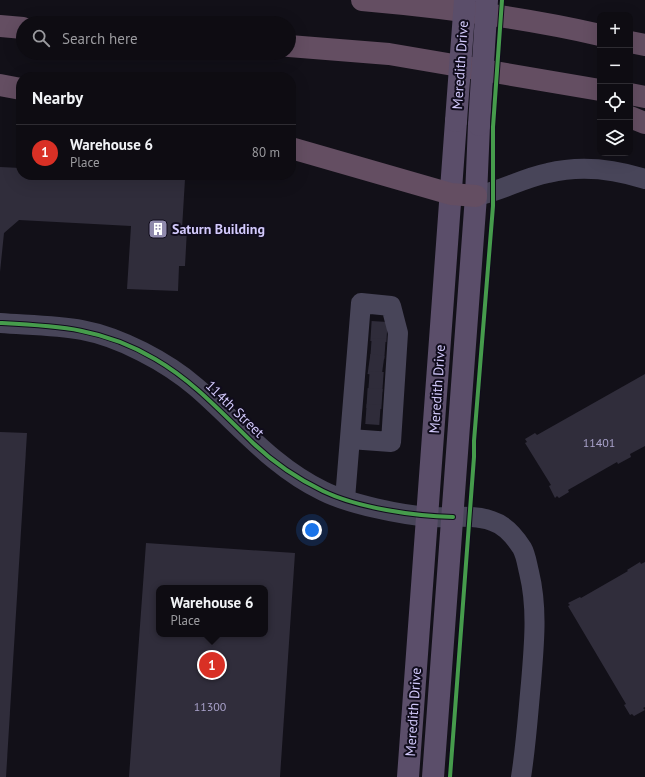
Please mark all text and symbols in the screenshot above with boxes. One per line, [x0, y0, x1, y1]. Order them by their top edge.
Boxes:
map controls [597, 12, 633, 156]
button: + [597, 12, 633, 48]
search box [16, 16, 296, 60]
street label: Meredith Drive [448, 20, 472, 110]
icon: search [30, 27, 52, 49]
text: Search here [62, 29, 138, 48]
button: − [597, 48, 633, 84]
button: locate [597, 84, 633, 120]
text: Nearby [32, 87, 83, 109]
button: layers [597, 120, 633, 156]
text: Warehouse 6 [70, 135, 153, 154]
text: 1 [41, 144, 49, 161]
text: 80 m [252, 144, 280, 161]
text: Place [70, 154, 100, 171]
building icon: Saturn Building [147, 218, 169, 240]
place label: Saturn Building [172, 220, 265, 238]
street label: Meredith Drive [425, 344, 449, 434]
street label: 114th Street [202, 377, 268, 442]
house number: 11401 [583, 435, 615, 450]
your location [302, 520, 322, 540]
popup [156, 585, 268, 637]
text: Warehouse 6 [170, 593, 254, 612]
text: Place [170, 612, 200, 629]
pin: 1 [199, 650, 225, 680]
street label: Meredith Drive [401, 667, 425, 757]
house number: 11300 [194, 699, 227, 714]

